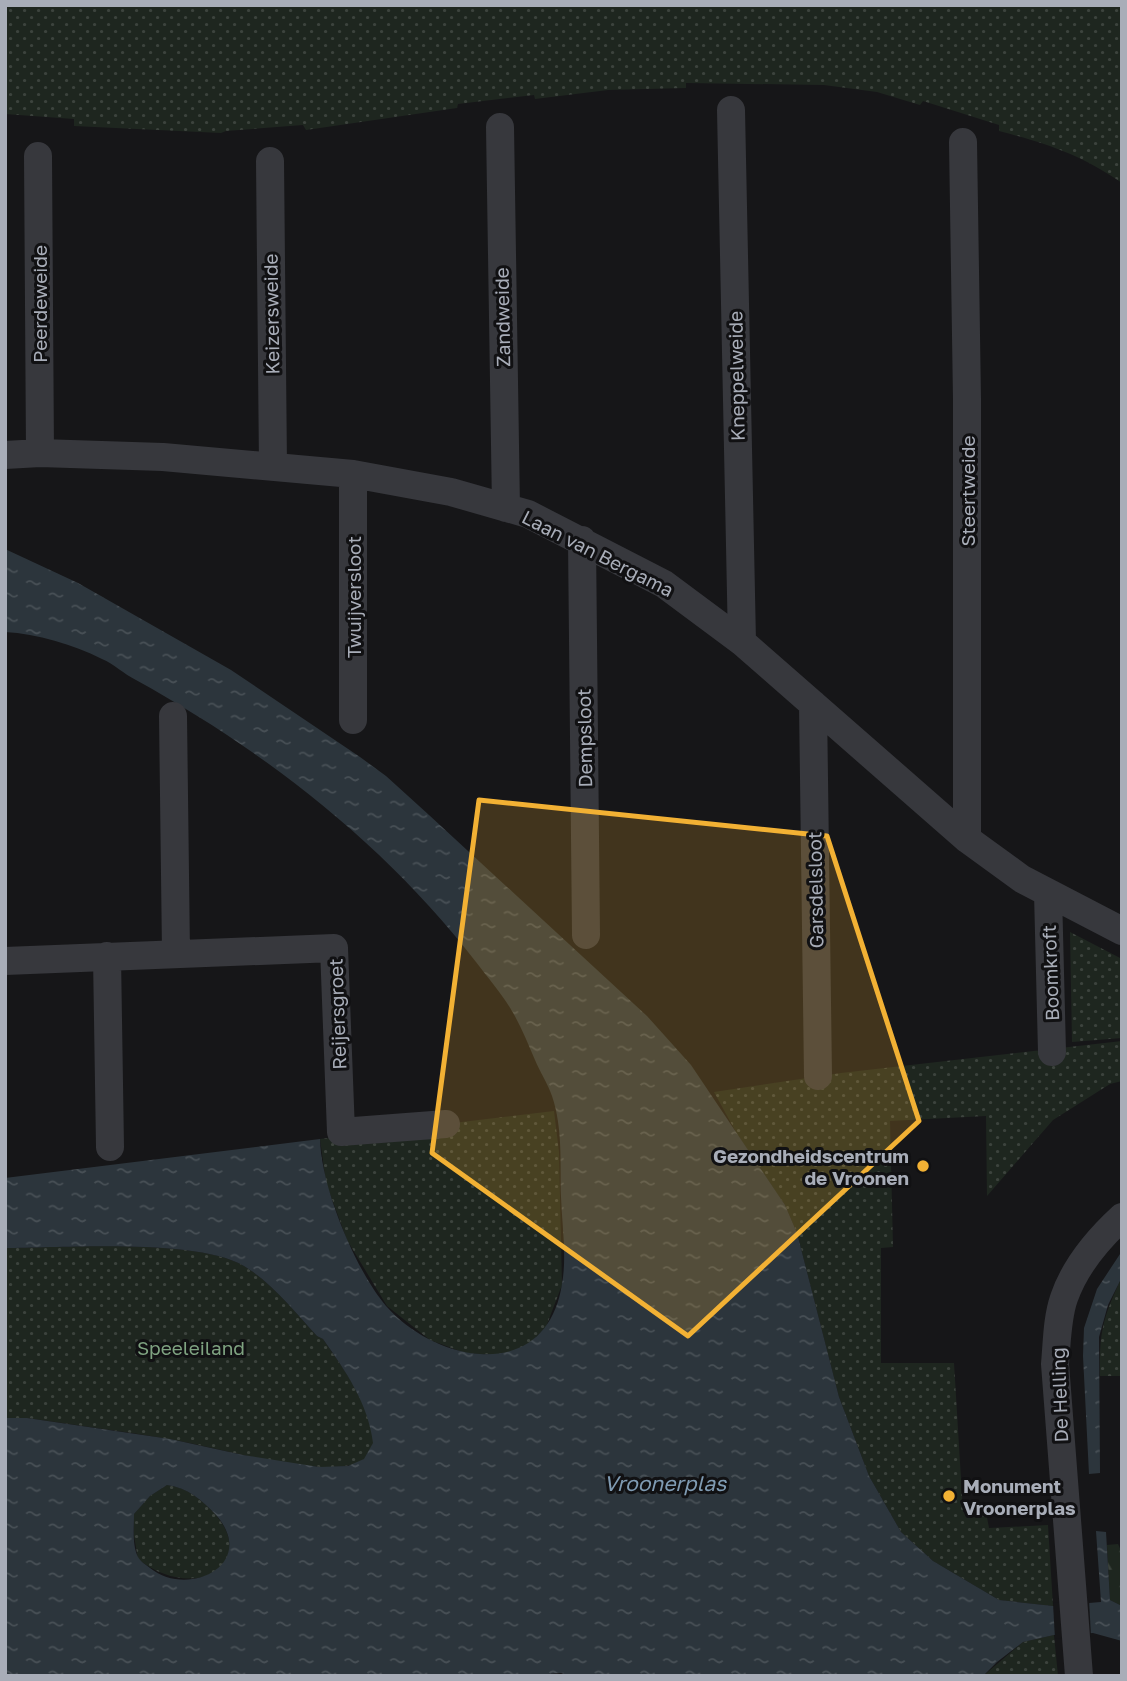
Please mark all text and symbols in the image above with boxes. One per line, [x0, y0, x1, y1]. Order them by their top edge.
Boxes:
street label: Peerdeweide [28, 245, 51, 363]
street label: Keizersweide [258, 253, 284, 375]
street label: Zandweide [490, 267, 514, 367]
street label: Kneppelweide [723, 311, 749, 441]
street label: Steertweide [956, 435, 979, 547]
street label: Laan van Bergama [518, 505, 678, 601]
street label: Twuijversloot [342, 536, 365, 658]
street label: Dempsloot [572, 688, 596, 788]
street label: Garsdelsloot [802, 831, 828, 949]
street label: Boomkroft [1037, 925, 1063, 1021]
street label: Reijersgroet [324, 958, 350, 1070]
place label: Gezondheidscentrum de Vroonen [713, 1144, 909, 1189]
marker: Gezondheidscentrum de Vroonen [915, 1158, 931, 1174]
park label: Speeleiland [137, 1336, 245, 1359]
street label: De Helling [1046, 1347, 1072, 1443]
water label: Vroonerplas [604, 1470, 727, 1496]
place label: Monument Vroonerplas [963, 1474, 1076, 1519]
marker: Monument Vroonerplas [941, 1488, 957, 1504]

